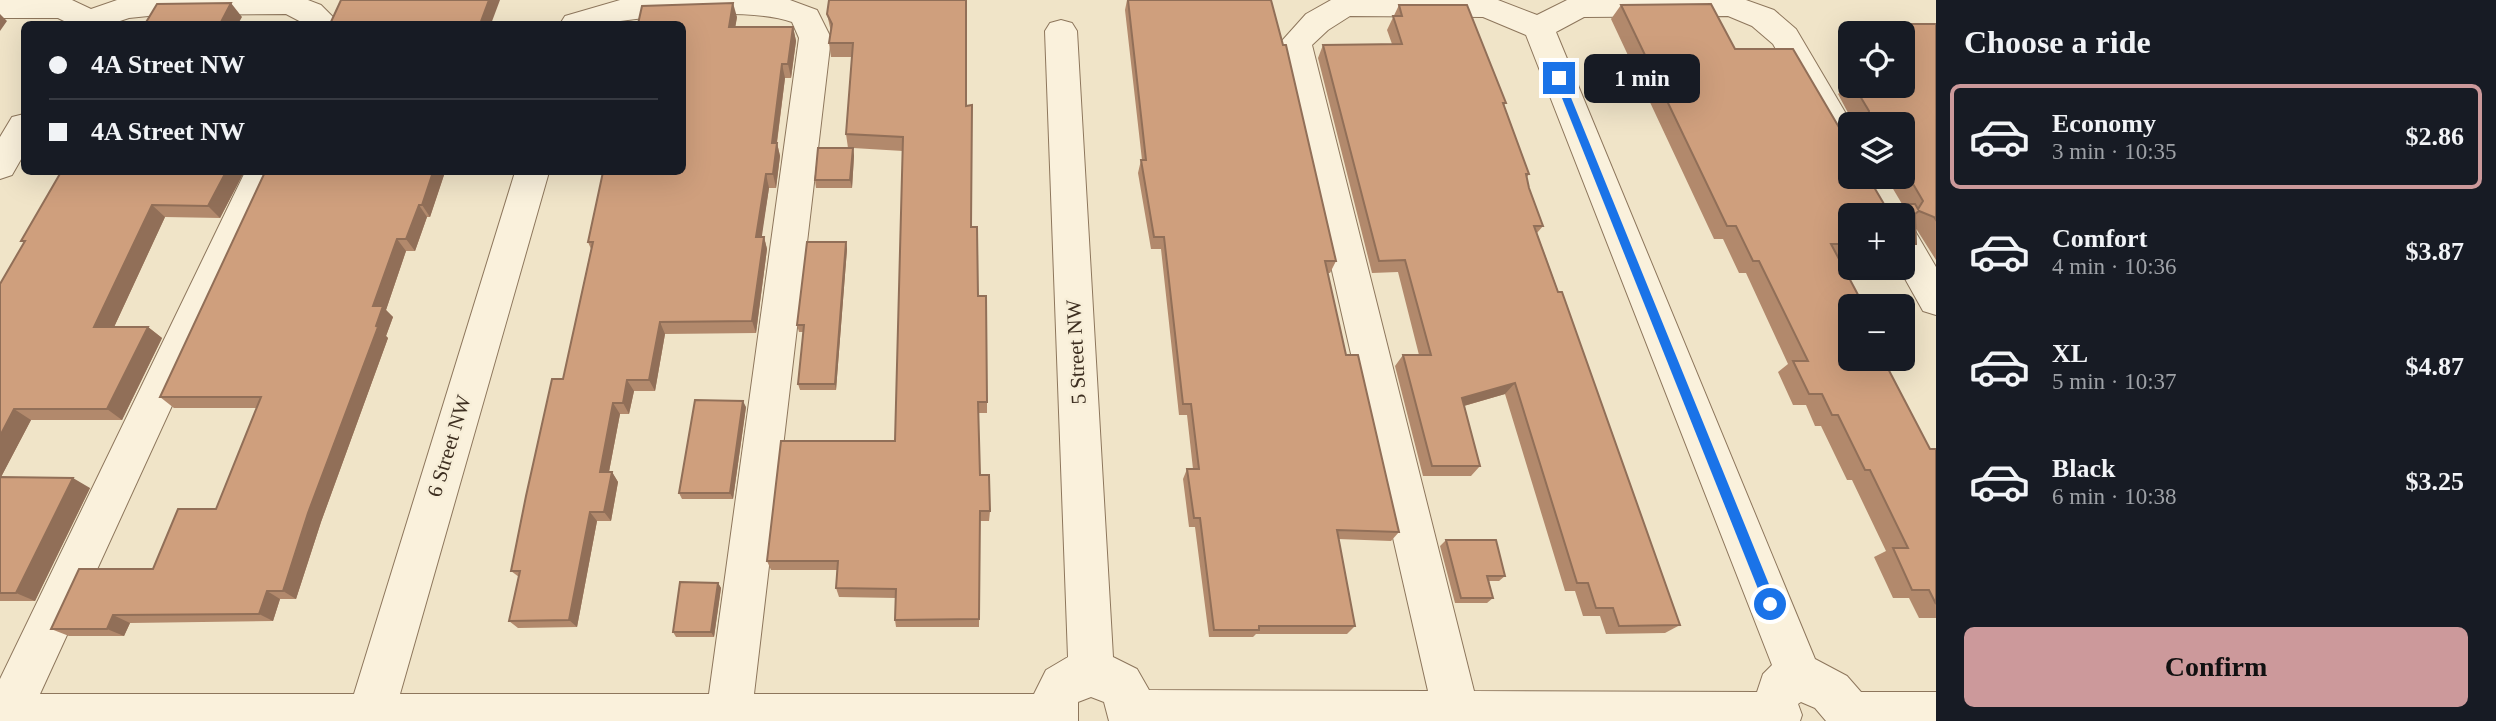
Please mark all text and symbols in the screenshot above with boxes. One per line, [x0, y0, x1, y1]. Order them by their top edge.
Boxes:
map controls [1838, 21, 1915, 371]
button: locate [1838, 21, 1915, 98]
text: Choose a ride [1964, 24, 2151, 60]
text: 4A Street NW [91, 50, 245, 79]
callout: 1 min [1584, 54, 1699, 102]
route end [1543, 62, 1575, 94]
text: 1 min [1614, 66, 1670, 91]
icon: car [1968, 105, 2031, 168]
text: Economy [2052, 109, 2156, 138]
button: layers [1838, 112, 1915, 189]
text: 4A Street NW [91, 117, 245, 146]
text: $2.86 [2406, 122, 2464, 151]
text: 3 min · 10:35 [2052, 139, 2177, 164]
button: + [1838, 203, 1915, 280]
icon: car [1968, 220, 2031, 283]
text: Comfort [2052, 224, 2147, 253]
text: $3.87 [2406, 237, 2464, 266]
text: 4 min · 10:36 [2052, 254, 2177, 279]
button: − [1838, 294, 1915, 371]
street label: 5 Street NW [1061, 299, 1091, 405]
icon: car [1968, 335, 2031, 398]
text: XL [2052, 339, 2088, 368]
text: $4.87 [2406, 352, 2464, 381]
text: 5 min · 10:37 [2052, 369, 2177, 394]
street label: 6 Street NW [422, 392, 476, 500]
icon: car [1968, 450, 2031, 513]
text: Black [2052, 454, 2116, 483]
text: $3.25 [2406, 467, 2464, 496]
text: 6 min · 10:38 [2052, 484, 2177, 509]
route start [1754, 588, 1786, 620]
button: Confirm [1964, 627, 2468, 707]

